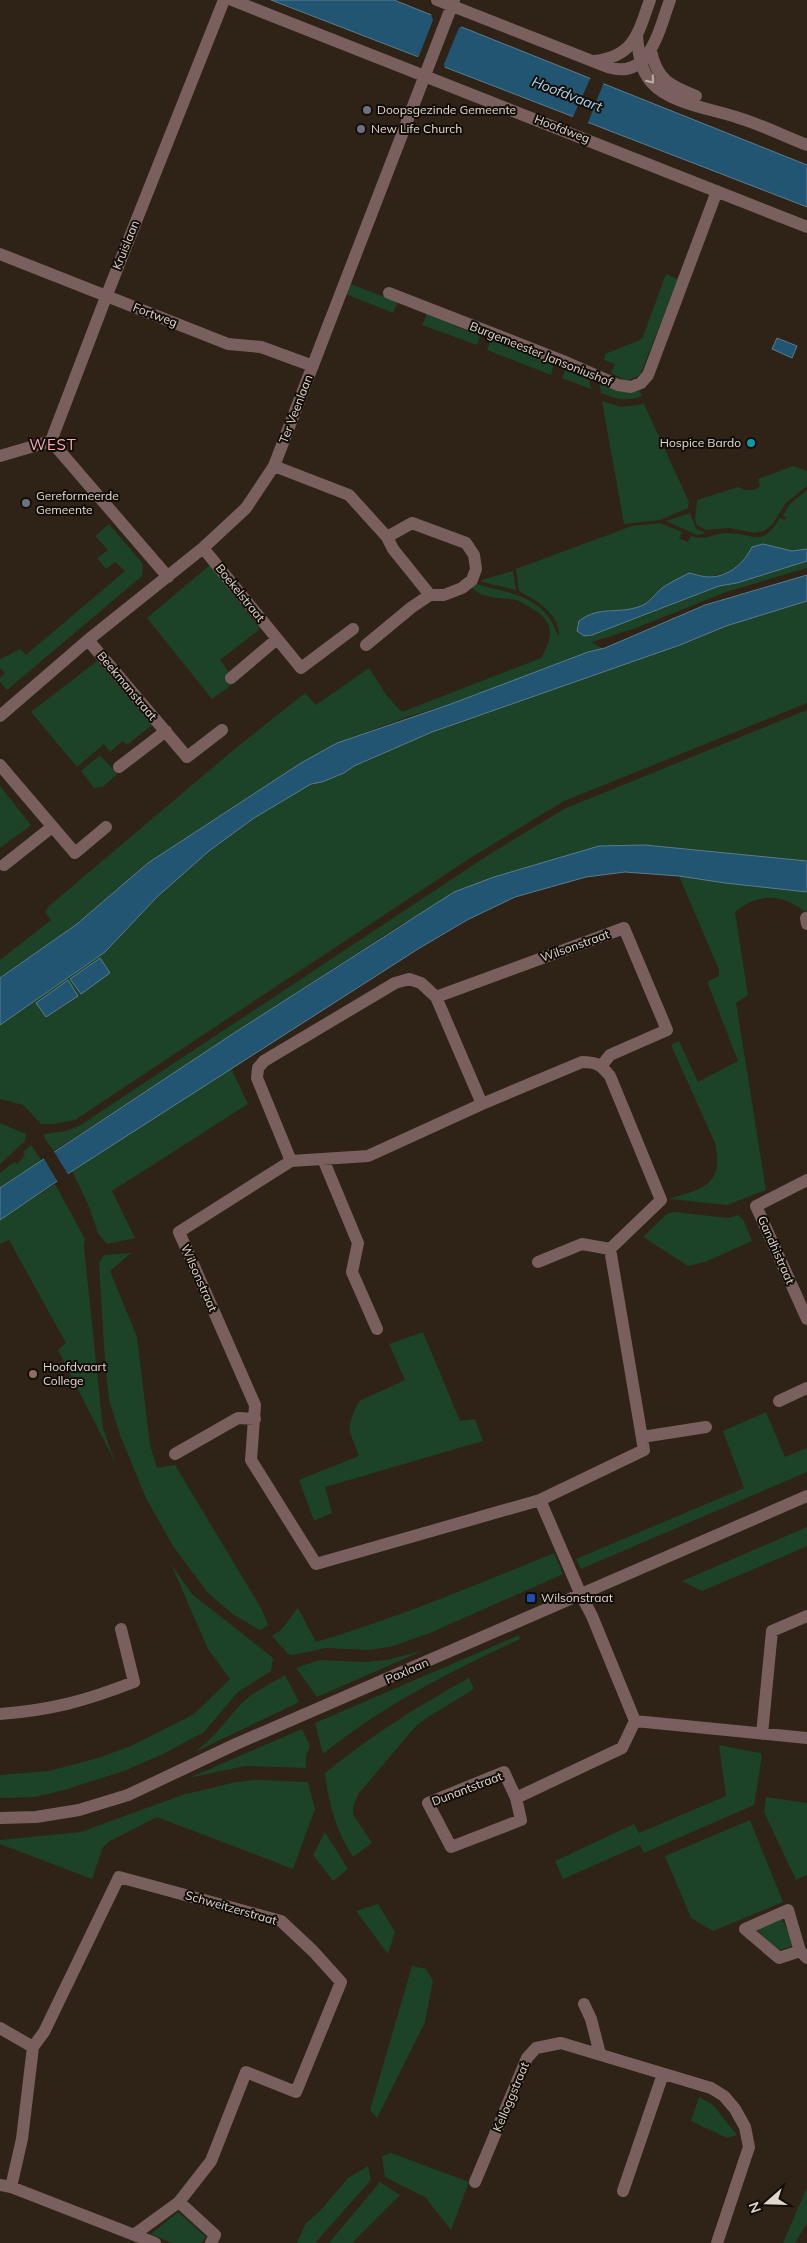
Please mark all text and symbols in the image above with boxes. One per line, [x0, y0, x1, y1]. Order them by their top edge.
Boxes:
water label: Hoofdvaart [529, 72, 606, 116]
one-way arrow [645, 75, 654, 84]
place label: Doopsgezinde Gemeente [377, 102, 516, 117]
marker: Doopsgezinde Gemeente [361, 104, 373, 116]
street label: Hoofdweg [532, 111, 592, 146]
place label: New Life Church [371, 121, 462, 136]
marker: New Life Church [355, 123, 367, 135]
street label: Kruislaan [109, 218, 142, 272]
street label: Fortweg [131, 299, 180, 330]
street label: Burgemeester Jansoniushof [468, 318, 616, 389]
street label: Ter Veenlaan [276, 372, 316, 445]
district label: WEST [29, 435, 77, 454]
place label: Hospice Bardo [660, 435, 741, 450]
marker: Hospice Bardo [745, 437, 757, 449]
place label: Gereformeerde Gemeente [36, 488, 119, 517]
marker: Gereformeerde Gemeente [20, 497, 32, 509]
street label: Boekelstraat [213, 561, 268, 625]
street label: Beekmanstraat [94, 648, 160, 723]
street label: Wilsonstraat [538, 926, 611, 965]
street label: Gandhistraat [755, 1213, 798, 1286]
street label: Wilsonstraat [178, 1242, 221, 1314]
place label: Hoofdvaart College [43, 1359, 106, 1388]
marker: Hoofdvaart College [27, 1368, 39, 1380]
place label: Wilsonstraat [541, 1590, 613, 1605]
marker: Wilsonstraat [525, 1592, 537, 1604]
street label: Paxlaan [383, 1654, 431, 1687]
street label: Dunantstraat [429, 1768, 504, 1809]
street label: Schweitzerstraat [184, 1887, 279, 1928]
street label: Kelloggstraat [489, 2060, 532, 2134]
north arrow [742, 2178, 792, 2228]
text: N [745, 2199, 765, 2215]

